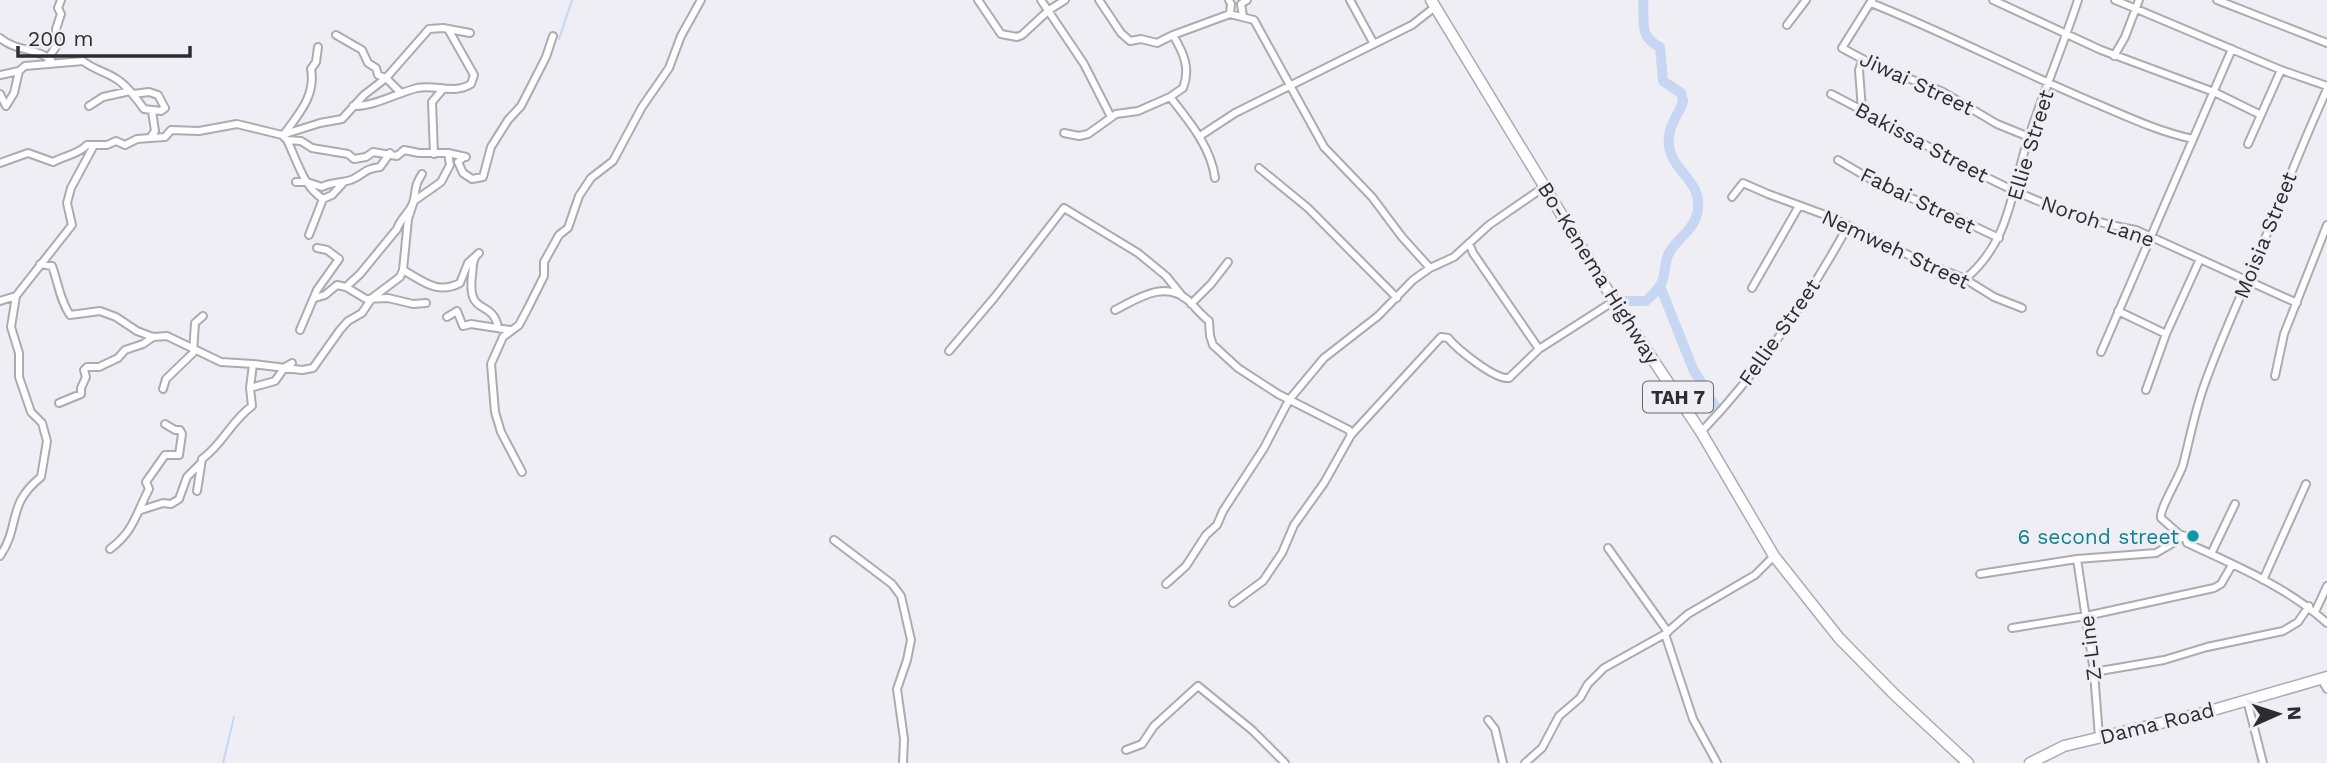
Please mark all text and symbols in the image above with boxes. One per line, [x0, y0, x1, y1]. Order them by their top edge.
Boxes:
scale bar [18, 14, 189, 58]
text: 200 m [28, 26, 94, 51]
street label: Jiwai Street [1856, 46, 1978, 120]
street label: Ellie Street [2001, 86, 2059, 203]
street label: Bakissa Street [1851, 96, 1993, 188]
street label: Fabai Street [1857, 161, 1980, 239]
street label: Moisia Street [2228, 168, 2302, 302]
street label: Bo-Kenema Highway [1533, 177, 1665, 369]
street label: Noroh Lane [2038, 190, 2158, 252]
street label: Nemweh Street [1818, 204, 1974, 294]
street label: Fellie Street [1733, 274, 1825, 390]
road number: TAH 7 [1643, 382, 1713, 412]
place label: 6 second street [2017, 524, 2179, 549]
marker: 6 second street [2185, 528, 2201, 544]
street label: Z-Line [2074, 614, 2106, 682]
north arrow [2243, 679, 2313, 749]
street label: Dama Road [2097, 697, 2217, 749]
text: N [2283, 705, 2306, 721]

